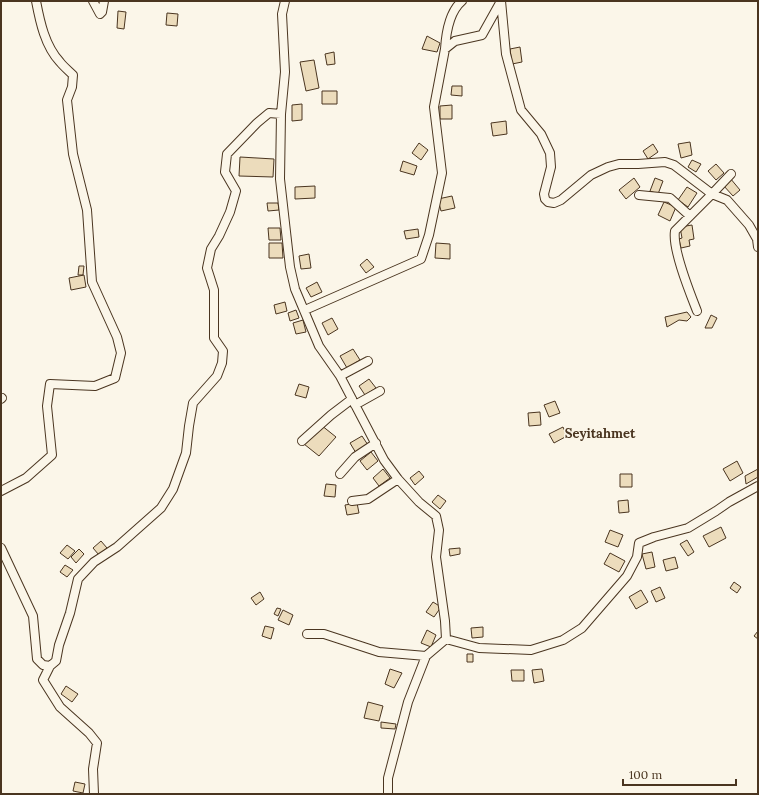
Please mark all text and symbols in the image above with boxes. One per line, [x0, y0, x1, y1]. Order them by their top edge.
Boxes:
district label: Seyitahmet [565, 425, 636, 442]
scale bar [623, 761, 736, 787]
text: 100 m [629, 767, 662, 782]

